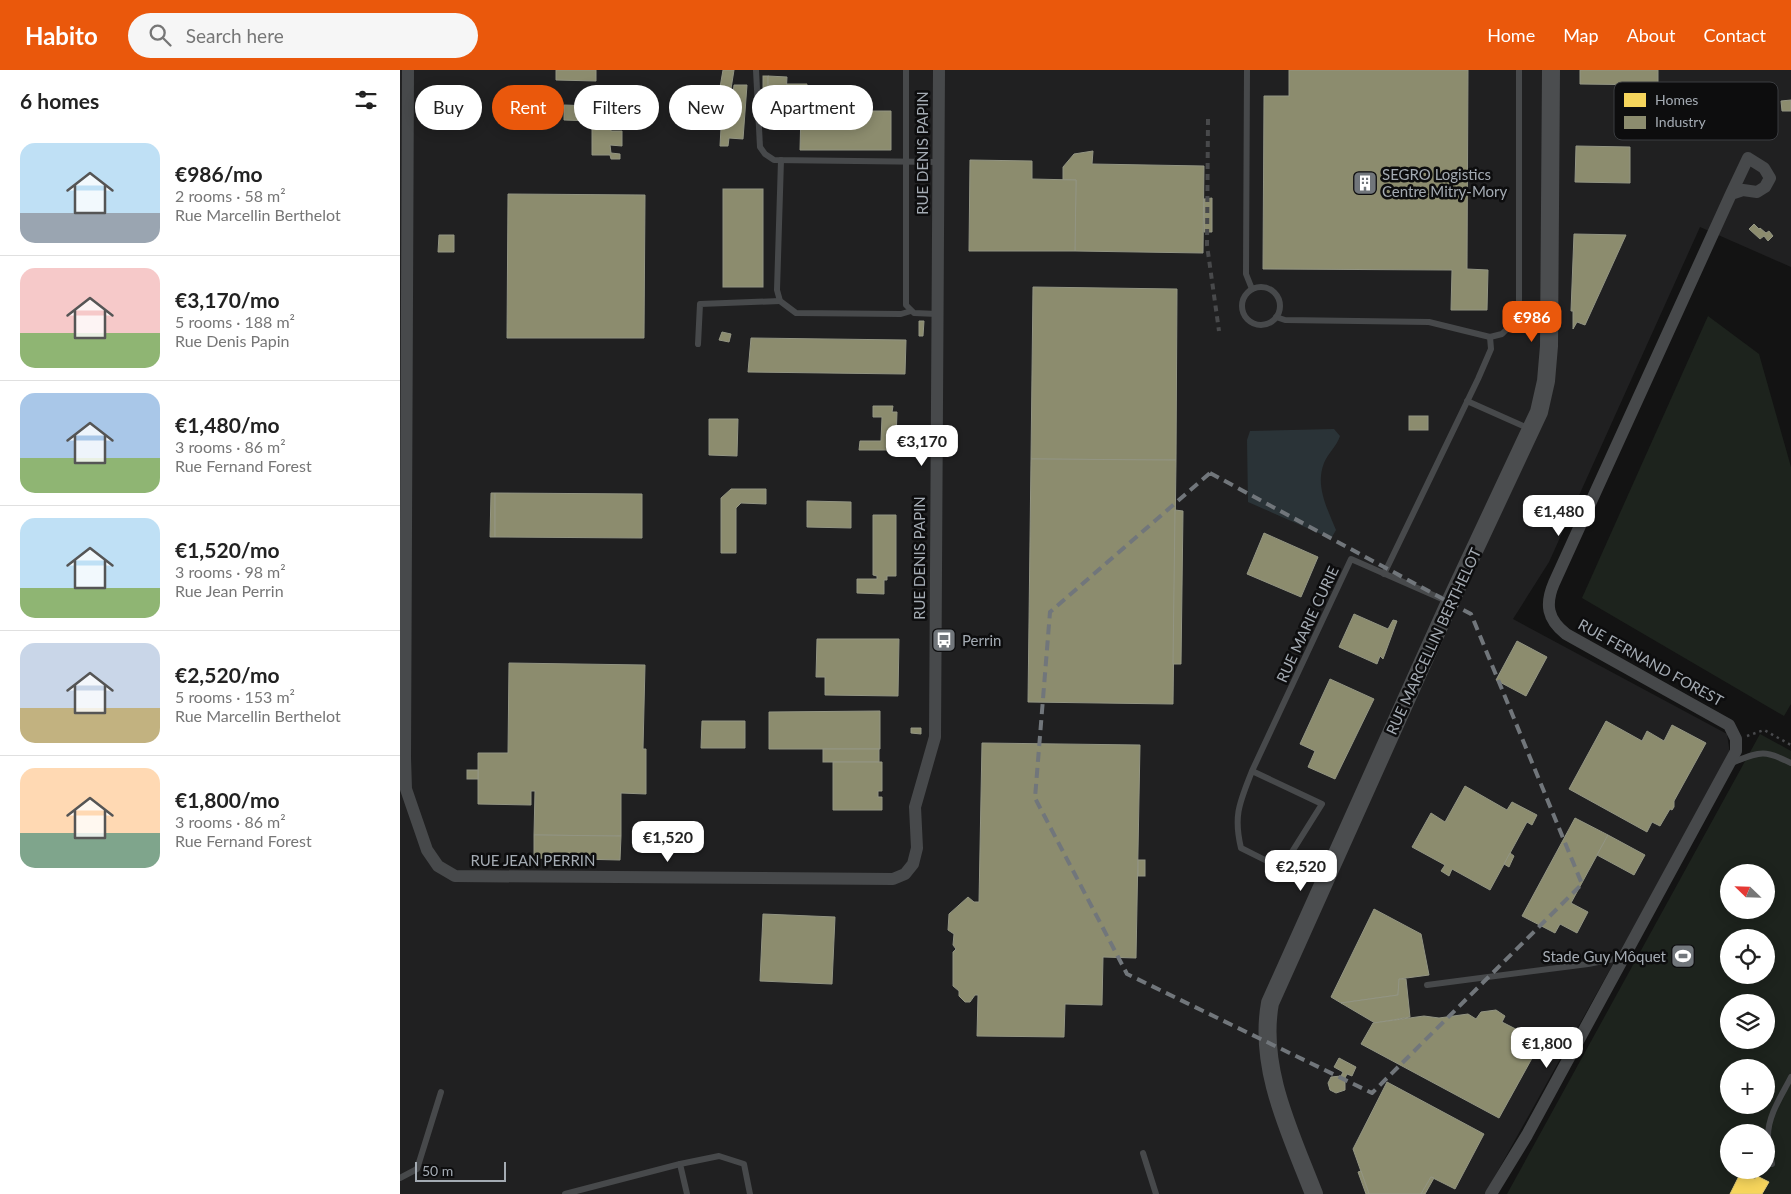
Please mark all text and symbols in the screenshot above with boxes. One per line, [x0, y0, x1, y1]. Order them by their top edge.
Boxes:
search box [128, 13, 478, 58]
text: Habito [25, 21, 98, 50]
icon: search [146, 21, 174, 49]
text: Search here [186, 24, 284, 47]
text: Home [1487, 24, 1535, 46]
text: Map [1563, 24, 1599, 46]
text: About [1627, 24, 1676, 46]
text: Contact [1704, 24, 1766, 46]
legend [1614, 82, 1778, 140]
chip: Buy [415, 85, 482, 130]
chip: Rent [492, 85, 564, 130]
chip: Filters [574, 85, 659, 130]
chip: New [669, 85, 742, 130]
chip: Apartment [752, 85, 873, 130]
icon: filters [352, 86, 380, 114]
text: 6 homes [20, 88, 99, 113]
street label: RUE DENIS PAPIN [913, 91, 931, 215]
text: Homes [1655, 91, 1698, 108]
text: Industry [1655, 113, 1706, 130]
text: €986/mo [175, 161, 263, 186]
icon: home [60, 163, 120, 223]
place label: SEGRO Logistics Centre Mitry-Mory [1382, 165, 1508, 200]
building icon: SEGRO Logistics Centre Mitry-Mory [1352, 170, 1378, 196]
text: 2 rooms · 58 m² [175, 186, 286, 205]
text: Rue Marcellin Berthelot [175, 205, 341, 224]
text: €3,170/mo [175, 287, 280, 312]
icon: home [60, 288, 120, 348]
pin: €986 [1502, 300, 1562, 343]
text: €986 [1513, 307, 1551, 326]
text: 5 rooms · 188 m² [175, 312, 295, 331]
text: Rue Denis Papin [175, 331, 290, 350]
text: €1,480/mo [175, 412, 280, 437]
icon: home [60, 413, 120, 473]
pin: €3,170 [881, 424, 963, 467]
text: €3,170 [897, 431, 947, 450]
text: 3 rooms · 86 m² [175, 437, 286, 456]
text: Rue Fernand Forest [175, 456, 312, 475]
pin: €1,480 [1518, 494, 1600, 537]
street label: RUE DENIS PAPIN [910, 496, 928, 620]
text: €1,480 [1534, 501, 1584, 520]
text: €1,520/mo [175, 537, 280, 562]
icon: home [60, 538, 120, 598]
street label: RUE MARCELLIN BERTHELOT [1382, 545, 1484, 737]
text: 3 rooms · 98 m² [175, 562, 286, 581]
street label: RUE MARIE CURIE [1272, 563, 1342, 685]
text: Rue Jean Perrin [175, 581, 284, 600]
street label: RUE FERNAND FOREST [1575, 615, 1727, 709]
bus stop icon: Perrin [931, 627, 957, 653]
place label: Perrin [962, 631, 1001, 649]
text: €2,520/mo [175, 662, 280, 687]
icon: home [60, 663, 120, 723]
text: 5 rooms · 153 m² [175, 687, 295, 706]
text: Rue Marcellin Berthelot [175, 706, 341, 725]
text: €1,800/mo [175, 787, 280, 812]
icon: home [60, 788, 120, 848]
text: 3 rooms · 86 m² [175, 812, 286, 831]
pin: €1,520 [627, 820, 709, 863]
text: €1,520 [643, 827, 693, 846]
text: Rue Fernand Forest [175, 831, 312, 850]
pin: €2,520 [1260, 850, 1342, 892]
street label: RUE JEAN PERRIN [470, 851, 596, 869]
text: €2,520 [1276, 856, 1326, 875]
north arrow [1720, 864, 1775, 919]
map controls [1720, 864, 1775, 1179]
button: locate [1720, 929, 1775, 984]
sports icon: Stade Guy Môquet [1670, 943, 1696, 969]
place label: Stade Guy Môquet [1543, 947, 1667, 965]
button: layers [1720, 994, 1775, 1049]
pin: €1,800 [1506, 1026, 1588, 1069]
text: €1,800 [1522, 1033, 1572, 1052]
button: + [1720, 1059, 1775, 1114]
button: − [1720, 1124, 1775, 1179]
scale bar [415, 1159, 506, 1182]
text: 50 m [422, 1162, 453, 1179]

